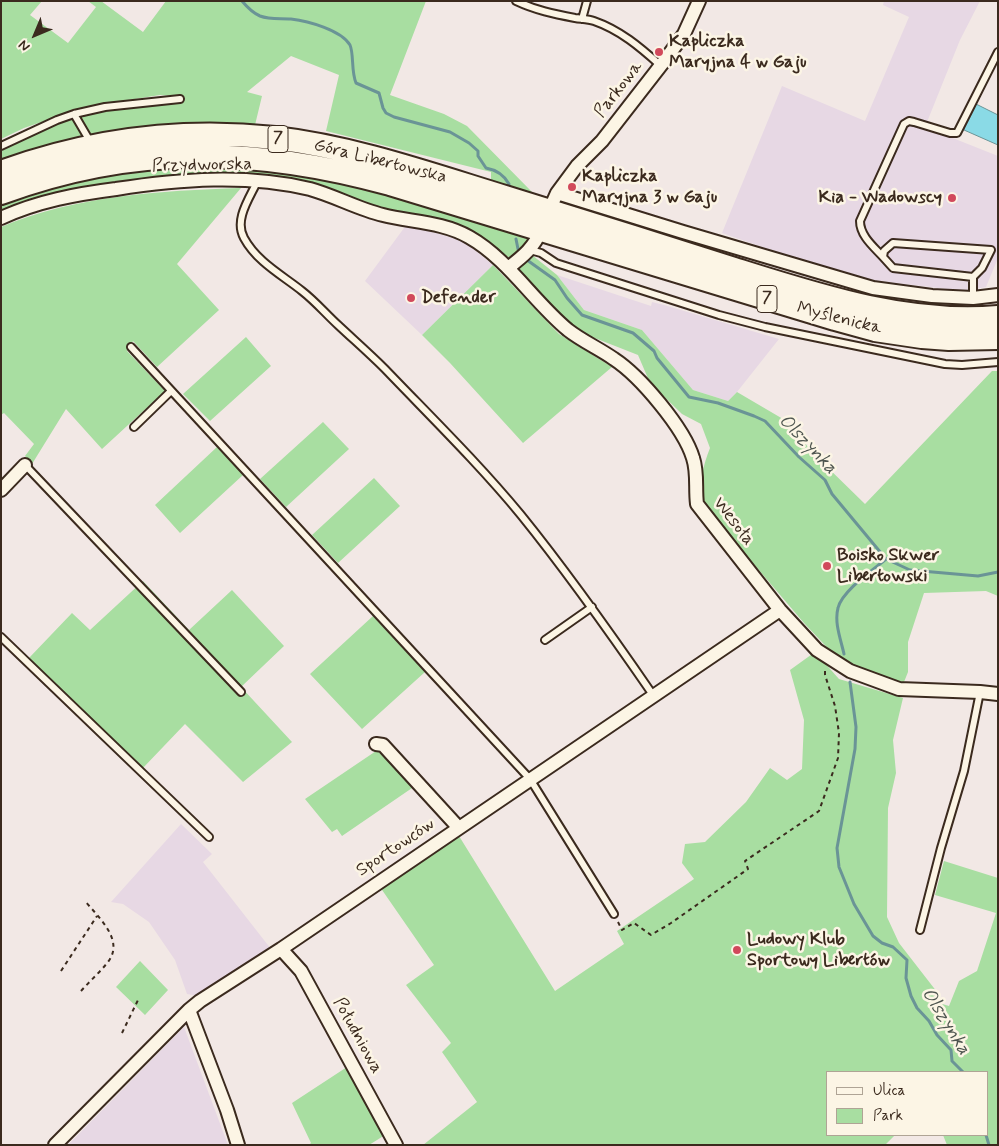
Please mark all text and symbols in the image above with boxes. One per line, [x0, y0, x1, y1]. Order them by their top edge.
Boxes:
north arrow [10, 10, 60, 60]
place label: Kapliczka Maryjna 4 w Gaju [669, 31, 807, 74]
text: N [15, 36, 34, 55]
marker: Kapliczka Maryjna 4 w Gaju [653, 46, 665, 58]
street label: Parkowa [590, 57, 648, 123]
road number: 7 [268, 126, 288, 152]
street label: Góra Libertowska [311, 135, 449, 189]
street label: Przydworska [152, 154, 252, 178]
place label: Kapliczka Maryjna 3 w Gaju [582, 166, 717, 208]
marker: Kapliczka Maryjna 3 w Gaju [566, 181, 578, 193]
place label: Kia - Wadowscy [819, 187, 942, 209]
marker: Kia - Wadowscy [946, 192, 958, 204]
road number: 7 [757, 286, 777, 312]
place label: Defender [421, 287, 496, 309]
marker: Defender [405, 292, 417, 304]
street label: Myślenicka [794, 298, 884, 340]
water label: Olszynka [773, 410, 841, 480]
street label: Wesoła [707, 494, 759, 550]
place label: Boisko Skwer Libertowski [837, 545, 939, 588]
marker: Boisko Skwer Libertowski [821, 560, 833, 572]
street label: Sportowców [353, 814, 439, 882]
place label: Ludowy Klub Sportowy Libertów [747, 929, 890, 972]
marker: Ludowy Klub Sportowy Libertów [731, 944, 743, 956]
water label: Olszynka [916, 984, 974, 1060]
street label: Południowa [327, 994, 387, 1078]
legend [826, 1071, 989, 1136]
text: Ulica [873, 1081, 905, 1101]
text: Park [873, 1106, 903, 1126]

